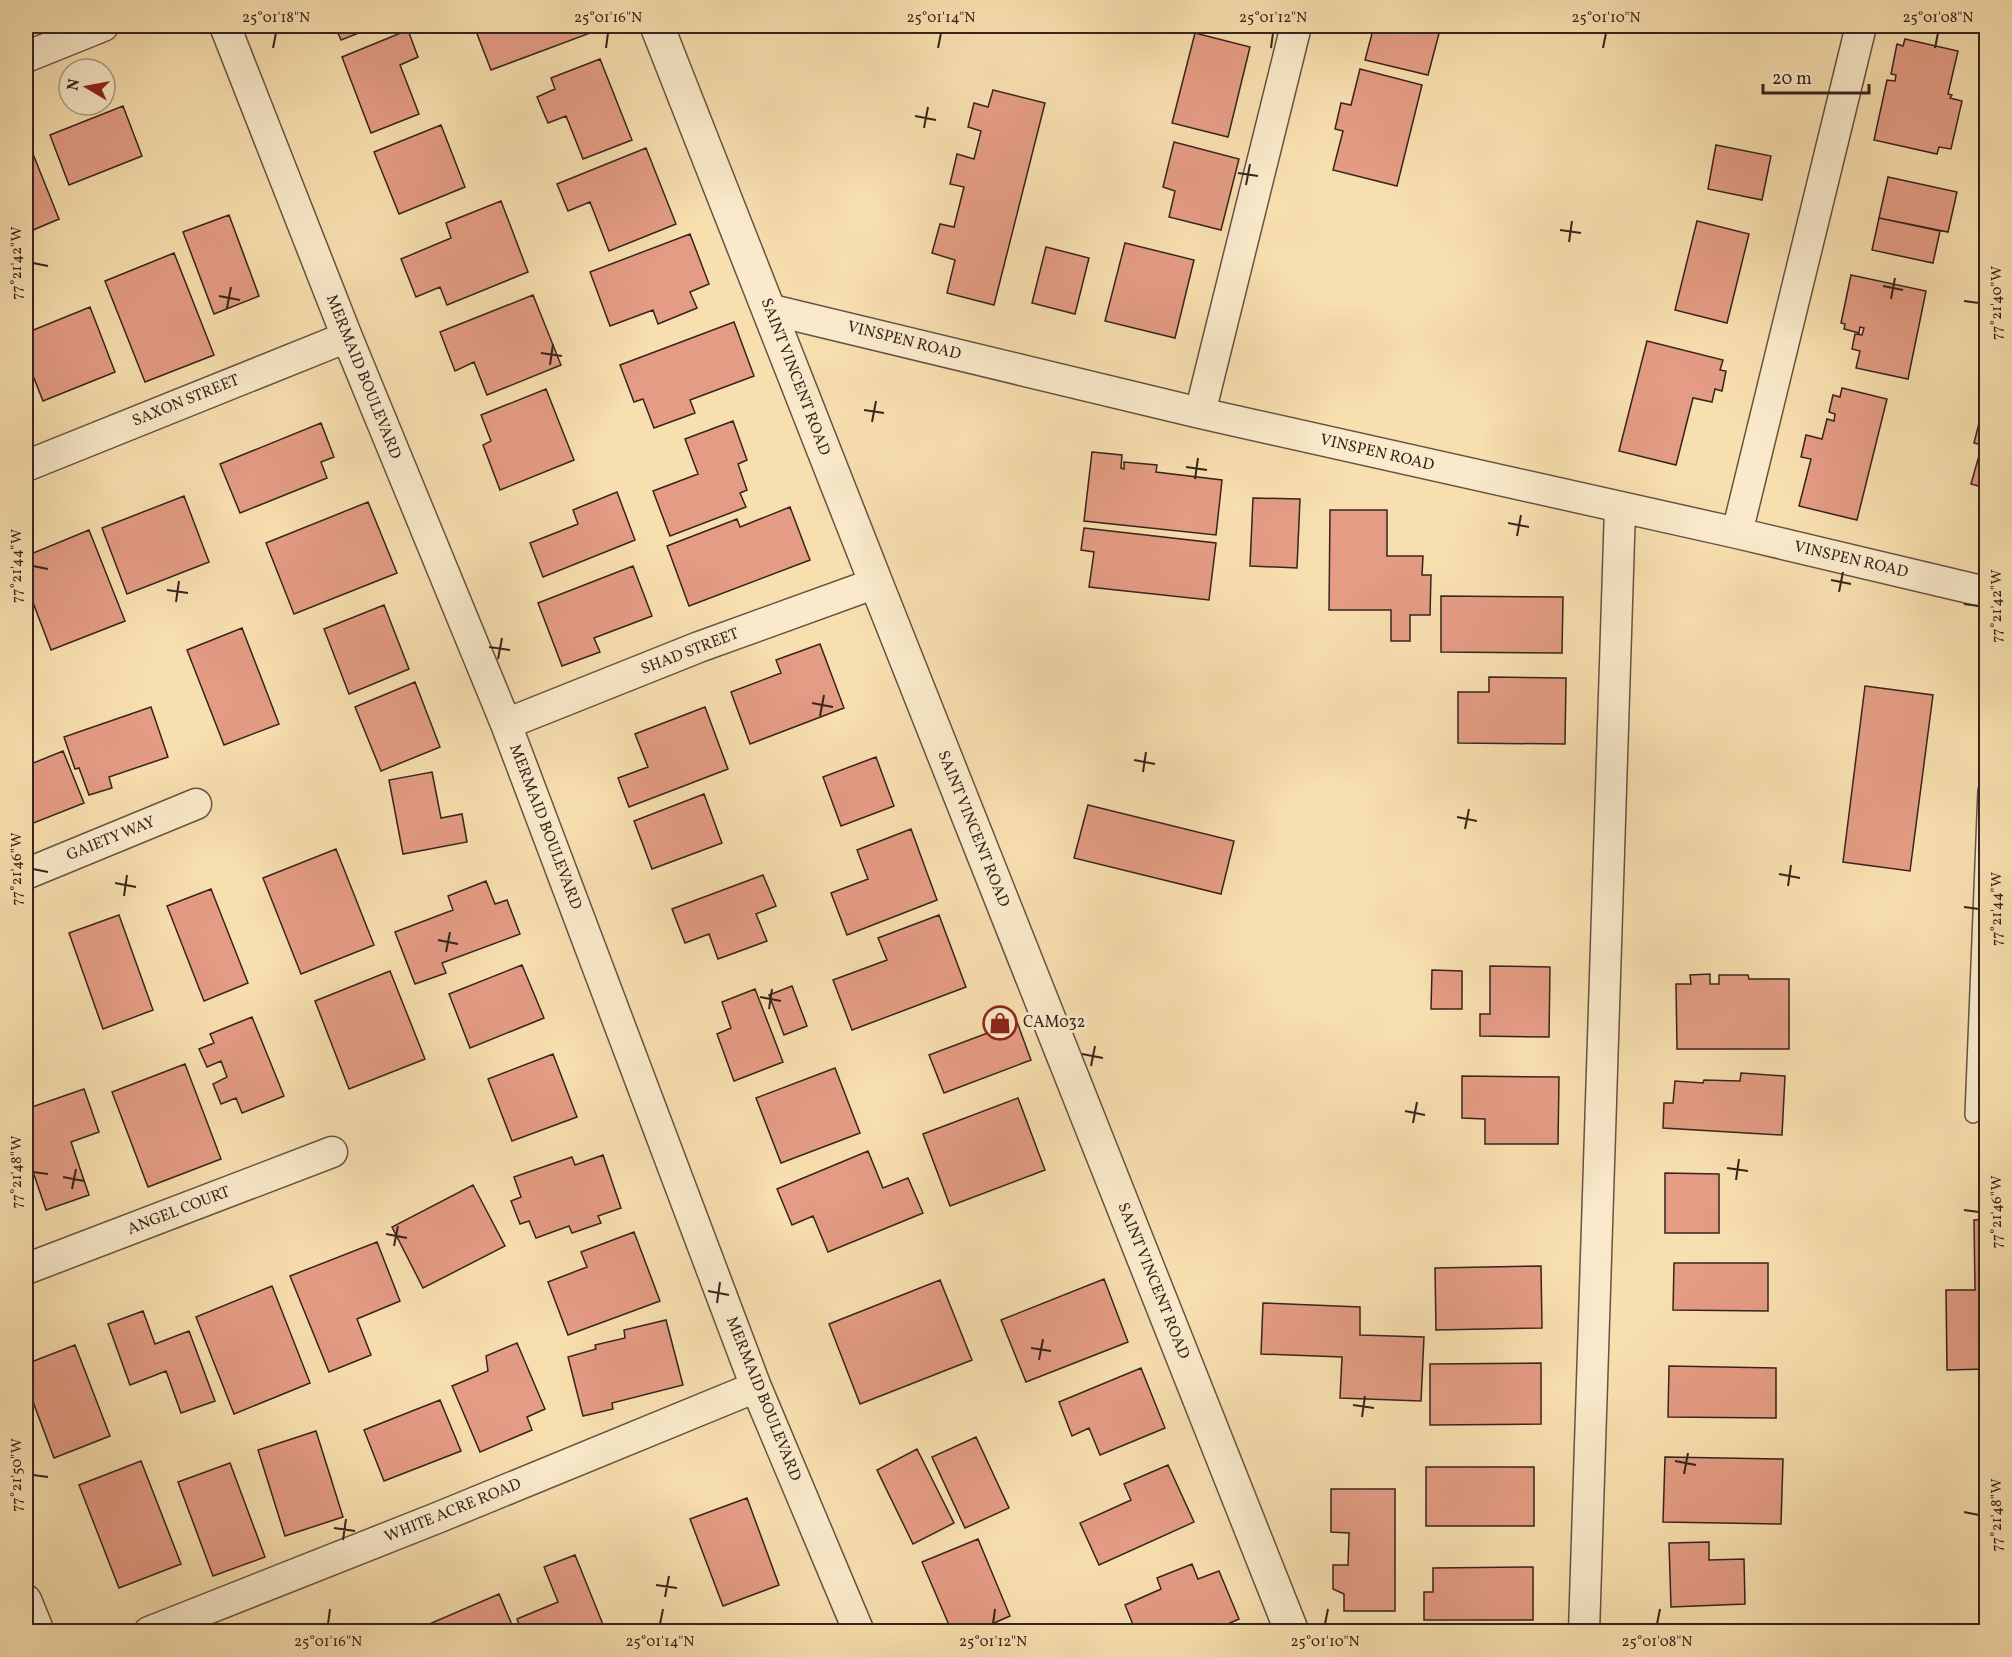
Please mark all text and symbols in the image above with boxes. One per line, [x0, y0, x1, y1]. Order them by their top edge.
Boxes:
text: 25°01'18"N [242, 8, 310, 29]
text: 25°01'16"N [574, 8, 642, 29]
text: 25°01'14"N [907, 8, 976, 29]
text: 25°01'12"N [1239, 8, 1307, 29]
text: 25°01'10"N [1571, 8, 1641, 29]
text: 25°01'08"N [1903, 8, 1974, 29]
north arrow [57, 57, 117, 117]
scale bar [1763, 57, 1870, 95]
text: 20 m [1772, 67, 1812, 92]
text: N [62, 77, 86, 92]
text: 77°21'42"W [7, 226, 28, 300]
text: 77°21'40"W [1987, 266, 2008, 340]
street label: MERMAID BOULEVARD [320, 291, 406, 463]
street label: SAINT VINCENT ROAD [755, 295, 835, 459]
street label: VINSPEN ROAD [845, 316, 964, 366]
street label: SAXON STREET [129, 369, 243, 433]
street label: VINSPEN ROAD [1318, 429, 1437, 477]
text: 77°21'44"W [7, 529, 28, 603]
street label: VINSPEN ROAD [1792, 536, 1911, 584]
text: 77°21'42"W [1987, 569, 2008, 643]
street label: SHAD STREET [638, 623, 742, 681]
street label: MERMAID BOULEVARD [503, 741, 587, 913]
street label: SAINT VINCENT ROAD [932, 747, 1015, 911]
street label: GAIETY WAY [63, 811, 159, 867]
text: 77°21'46"W [7, 833, 28, 906]
text: 77°21'44"W [1987, 872, 2008, 946]
shop icon: CAM032 [982, 1005, 1018, 1041]
place label: CAM032 [1023, 1012, 1085, 1034]
text: 77°21'48"W [7, 1136, 28, 1208]
text: 77°21'46"W [1987, 1176, 2008, 1249]
street label: ANGEL COURT [124, 1181, 234, 1241]
street label: SAINT VINCENT ROAD [1112, 1199, 1195, 1363]
street label: MERMAID BOULEVARD [720, 1313, 806, 1485]
text: 77°21'50"W [7, 1438, 28, 1512]
street label: WHITE ACRE ROAD [381, 1473, 525, 1548]
text: 77°21'48"W [1987, 1479, 2008, 1551]
text: 25°01'16"N [294, 1632, 362, 1653]
text: 25°01'14"N [626, 1632, 695, 1653]
text: 25°01'12"N [959, 1632, 1027, 1653]
text: 25°01'10"N [1290, 1632, 1360, 1653]
text: 25°01'08"N [1622, 1632, 1693, 1653]

